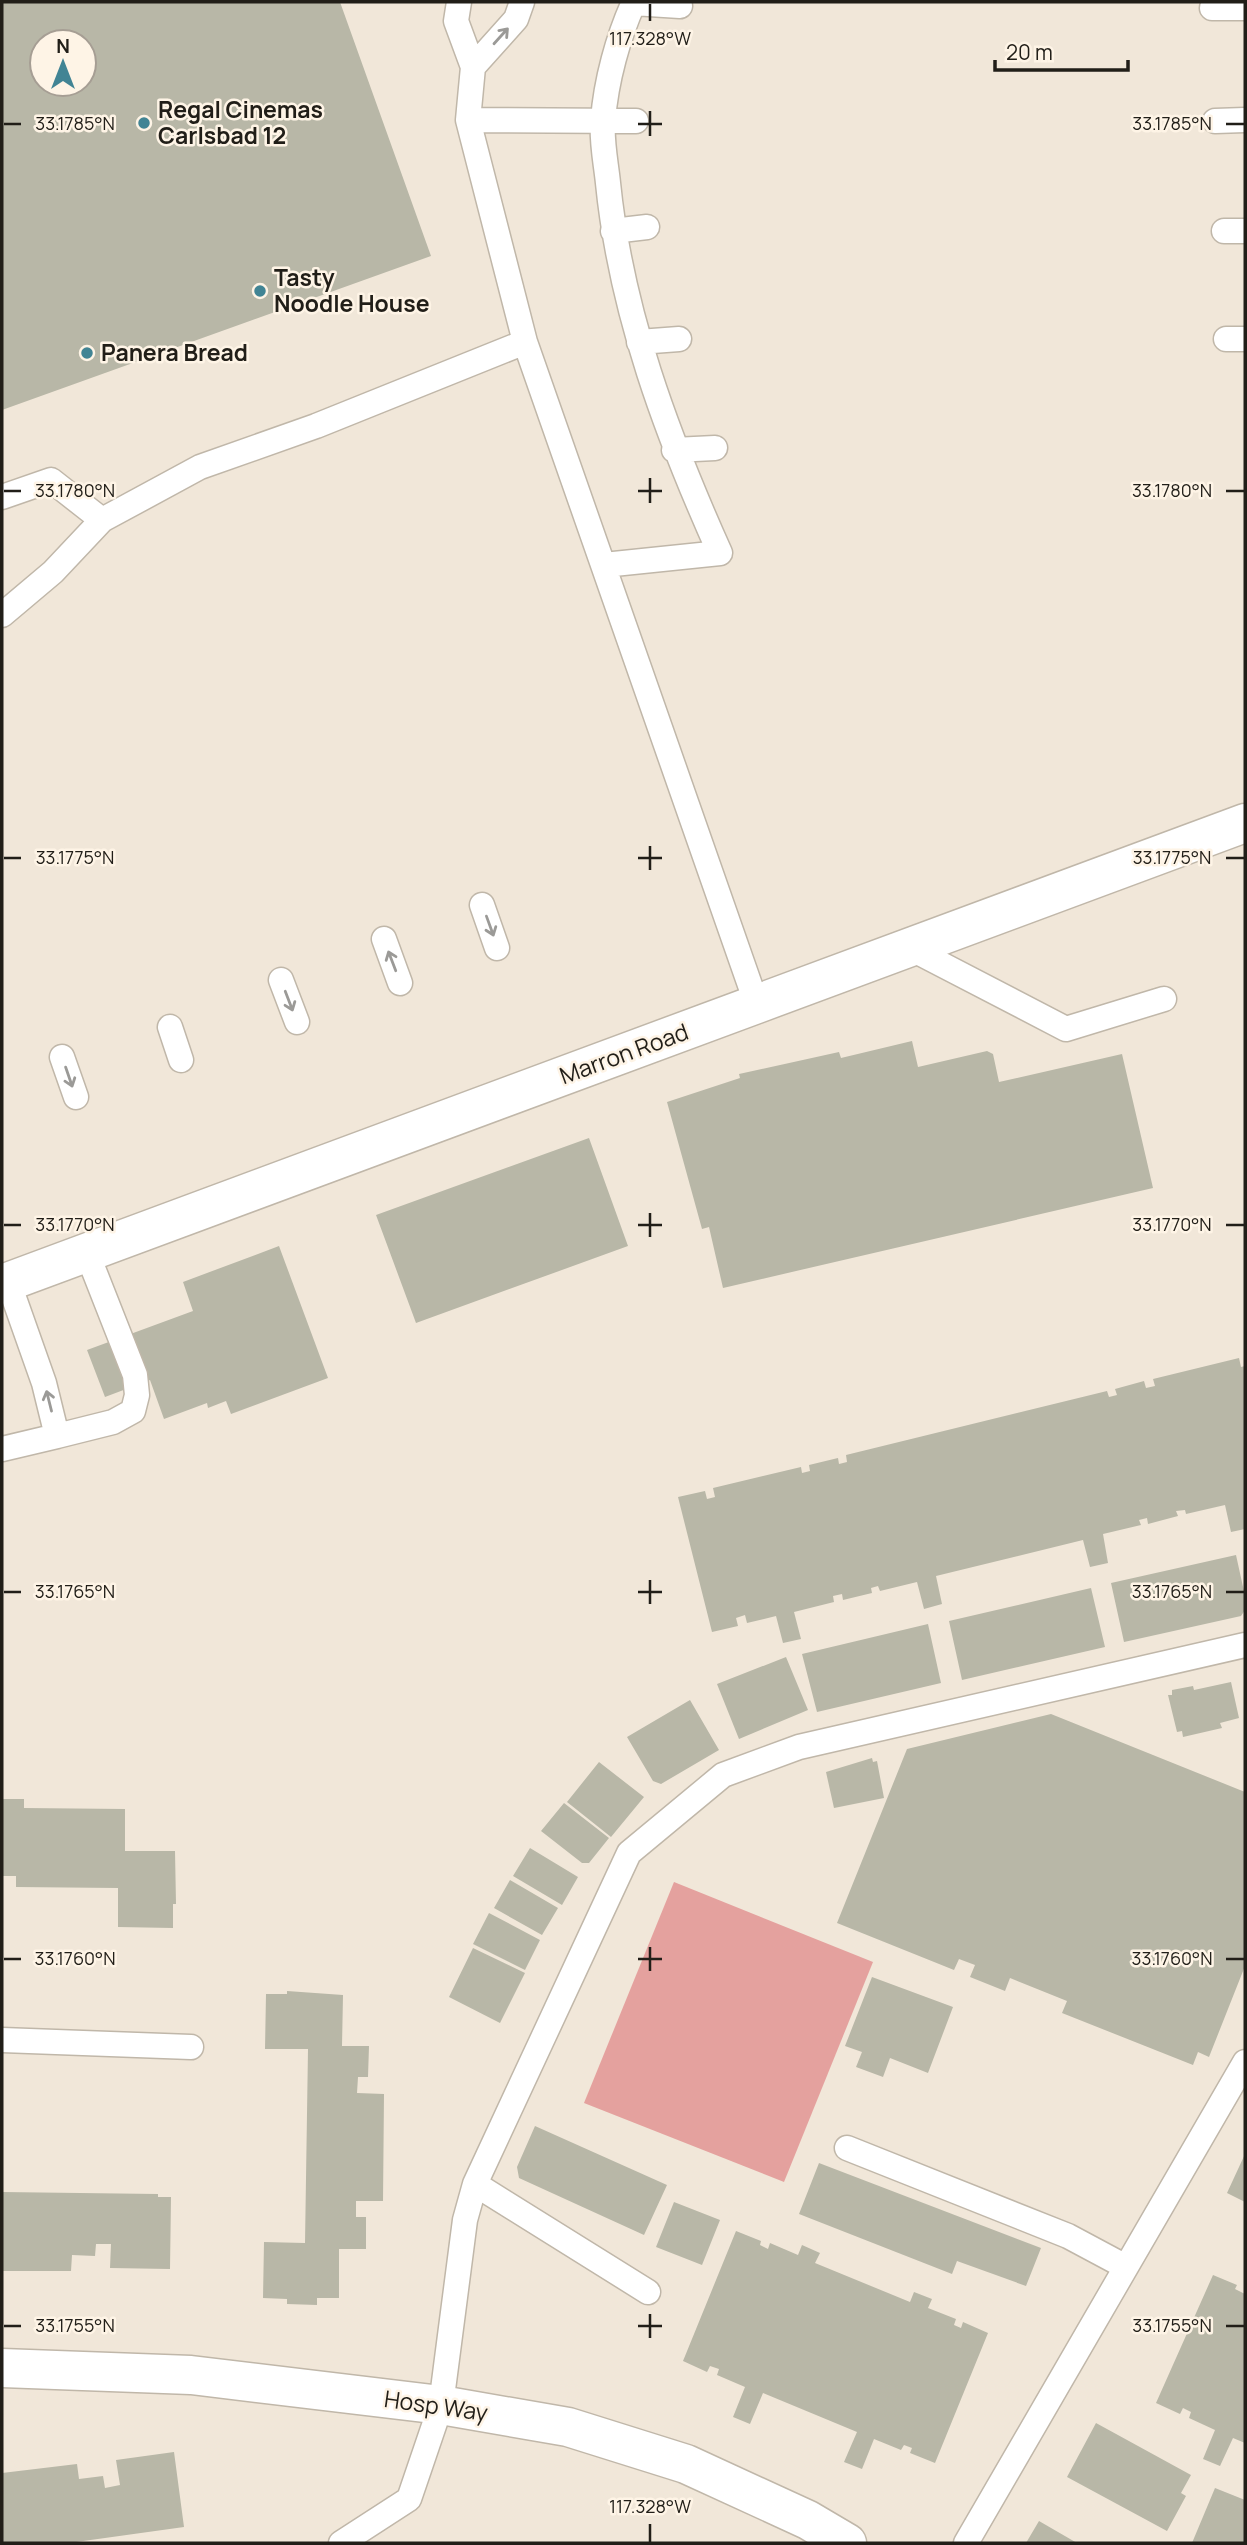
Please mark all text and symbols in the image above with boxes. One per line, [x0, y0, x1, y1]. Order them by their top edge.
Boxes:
text: 117.328°W [609, 26, 691, 50]
north arrow [28, 28, 98, 98]
one-way arrow [492, 28, 509, 45]
scale bar [995, 28, 1128, 72]
text: N [56, 33, 70, 59]
text: 20 m [1006, 38, 1053, 66]
place label: Regal Cinemas Carlsbad 12 [158, 93, 323, 151]
text: 33.1785°N [35, 111, 115, 135]
text: 33.1785°N [1132, 111, 1212, 135]
marker: Regal Cinemas Carlsbad 12 [136, 115, 152, 131]
place label: Tasty Noodle House [274, 261, 430, 319]
marker: Tasty Noodle House [252, 283, 268, 299]
place label: Panera Bread [101, 336, 248, 368]
marker: Panera Bread [79, 345, 95, 361]
text: 33.1780°N [35, 478, 115, 502]
text: 33.1780°N [1132, 478, 1212, 502]
text: 33.1775°N [36, 845, 114, 869]
text: 33.1775°N [1133, 845, 1211, 869]
one-way arrow [485, 915, 497, 937]
one-way arrow [385, 951, 397, 973]
one-way arrow [283, 989, 296, 1011]
street label: Marron Road [555, 1015, 692, 1091]
one-way arrow [64, 1065, 76, 1087]
text: 33.1770°N [35, 1212, 115, 1236]
text: 33.1770°N [1132, 1212, 1212, 1236]
one-way arrow [42, 1390, 55, 1413]
text: 33.1765°N [35, 1579, 115, 1603]
text: 33.1765°N [1132, 1579, 1212, 1603]
text: 33.1760°N [35, 1946, 115, 1970]
text: 33.1760°N [1132, 1946, 1212, 1970]
text: 33.1755°N [35, 2313, 115, 2337]
text: 33.1755°N [1132, 2313, 1212, 2337]
street label: Hosp Way [382, 2382, 490, 2428]
text: 117.328°W [609, 2494, 691, 2518]

